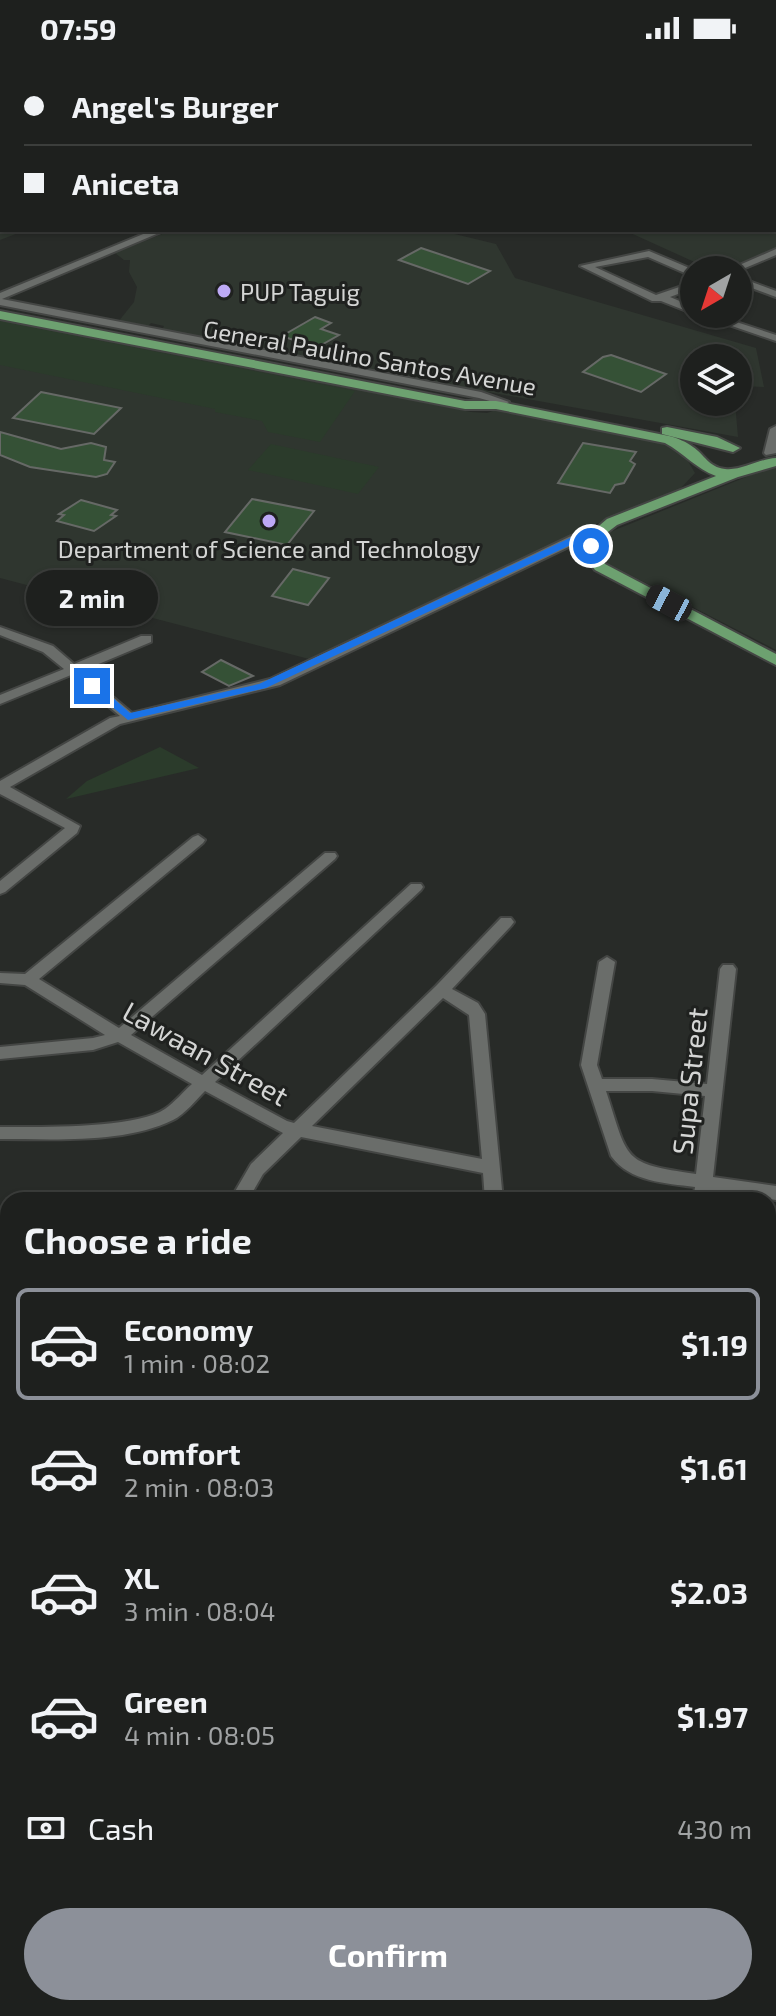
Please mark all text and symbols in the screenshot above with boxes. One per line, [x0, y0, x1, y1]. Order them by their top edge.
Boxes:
text: 07:59 [40, 10, 117, 46]
text: Angel's Burger [72, 88, 279, 124]
text: Aniceta [72, 165, 179, 201]
north arrow [680, 256, 752, 328]
map controls [680, 256, 752, 416]
place label: PUP Taguig [240, 277, 360, 306]
marker: PUP Taguig [215, 282, 233, 300]
street label: General Paulino Santos Avenue [201, 313, 539, 401]
button: layers [680, 344, 752, 416]
marker: Department of Science and Technology [260, 512, 278, 530]
route start [573, 528, 609, 564]
place label: Department of Science and Technology [58, 534, 480, 563]
callout: 2 min [26, 570, 158, 626]
car [642, 581, 696, 625]
text: 2 min [59, 582, 125, 613]
route end [74, 668, 110, 704]
street label: Lawaan Street [117, 994, 295, 1112]
street label: Supa Street [664, 1006, 714, 1156]
text: Choose a ride [24, 1218, 252, 1261]
icon: car [28, 1308, 100, 1380]
text: Economy [124, 1311, 253, 1347]
text: $1.19 [681, 1326, 748, 1362]
text: 1 min · 08:02 [124, 1347, 270, 1378]
icon: car [28, 1432, 100, 1504]
text: Comfort [124, 1435, 241, 1471]
text: $1.61 [680, 1450, 748, 1486]
text: 2 min · 08:03 [124, 1471, 274, 1502]
icon: car [28, 1556, 100, 1628]
text: XL [124, 1559, 159, 1595]
text: $2.03 [670, 1574, 748, 1610]
text: 3 min · 08:04 [124, 1595, 276, 1626]
icon: car [28, 1680, 100, 1752]
text: Green [124, 1683, 208, 1719]
text: $1.97 [677, 1698, 748, 1734]
text: 4 min · 08:05 [124, 1719, 275, 1750]
icon: cash [24, 1806, 68, 1850]
text: Cash [88, 1810, 154, 1846]
text: 430 m [677, 1813, 752, 1844]
button: Confirm [24, 1908, 752, 2000]

